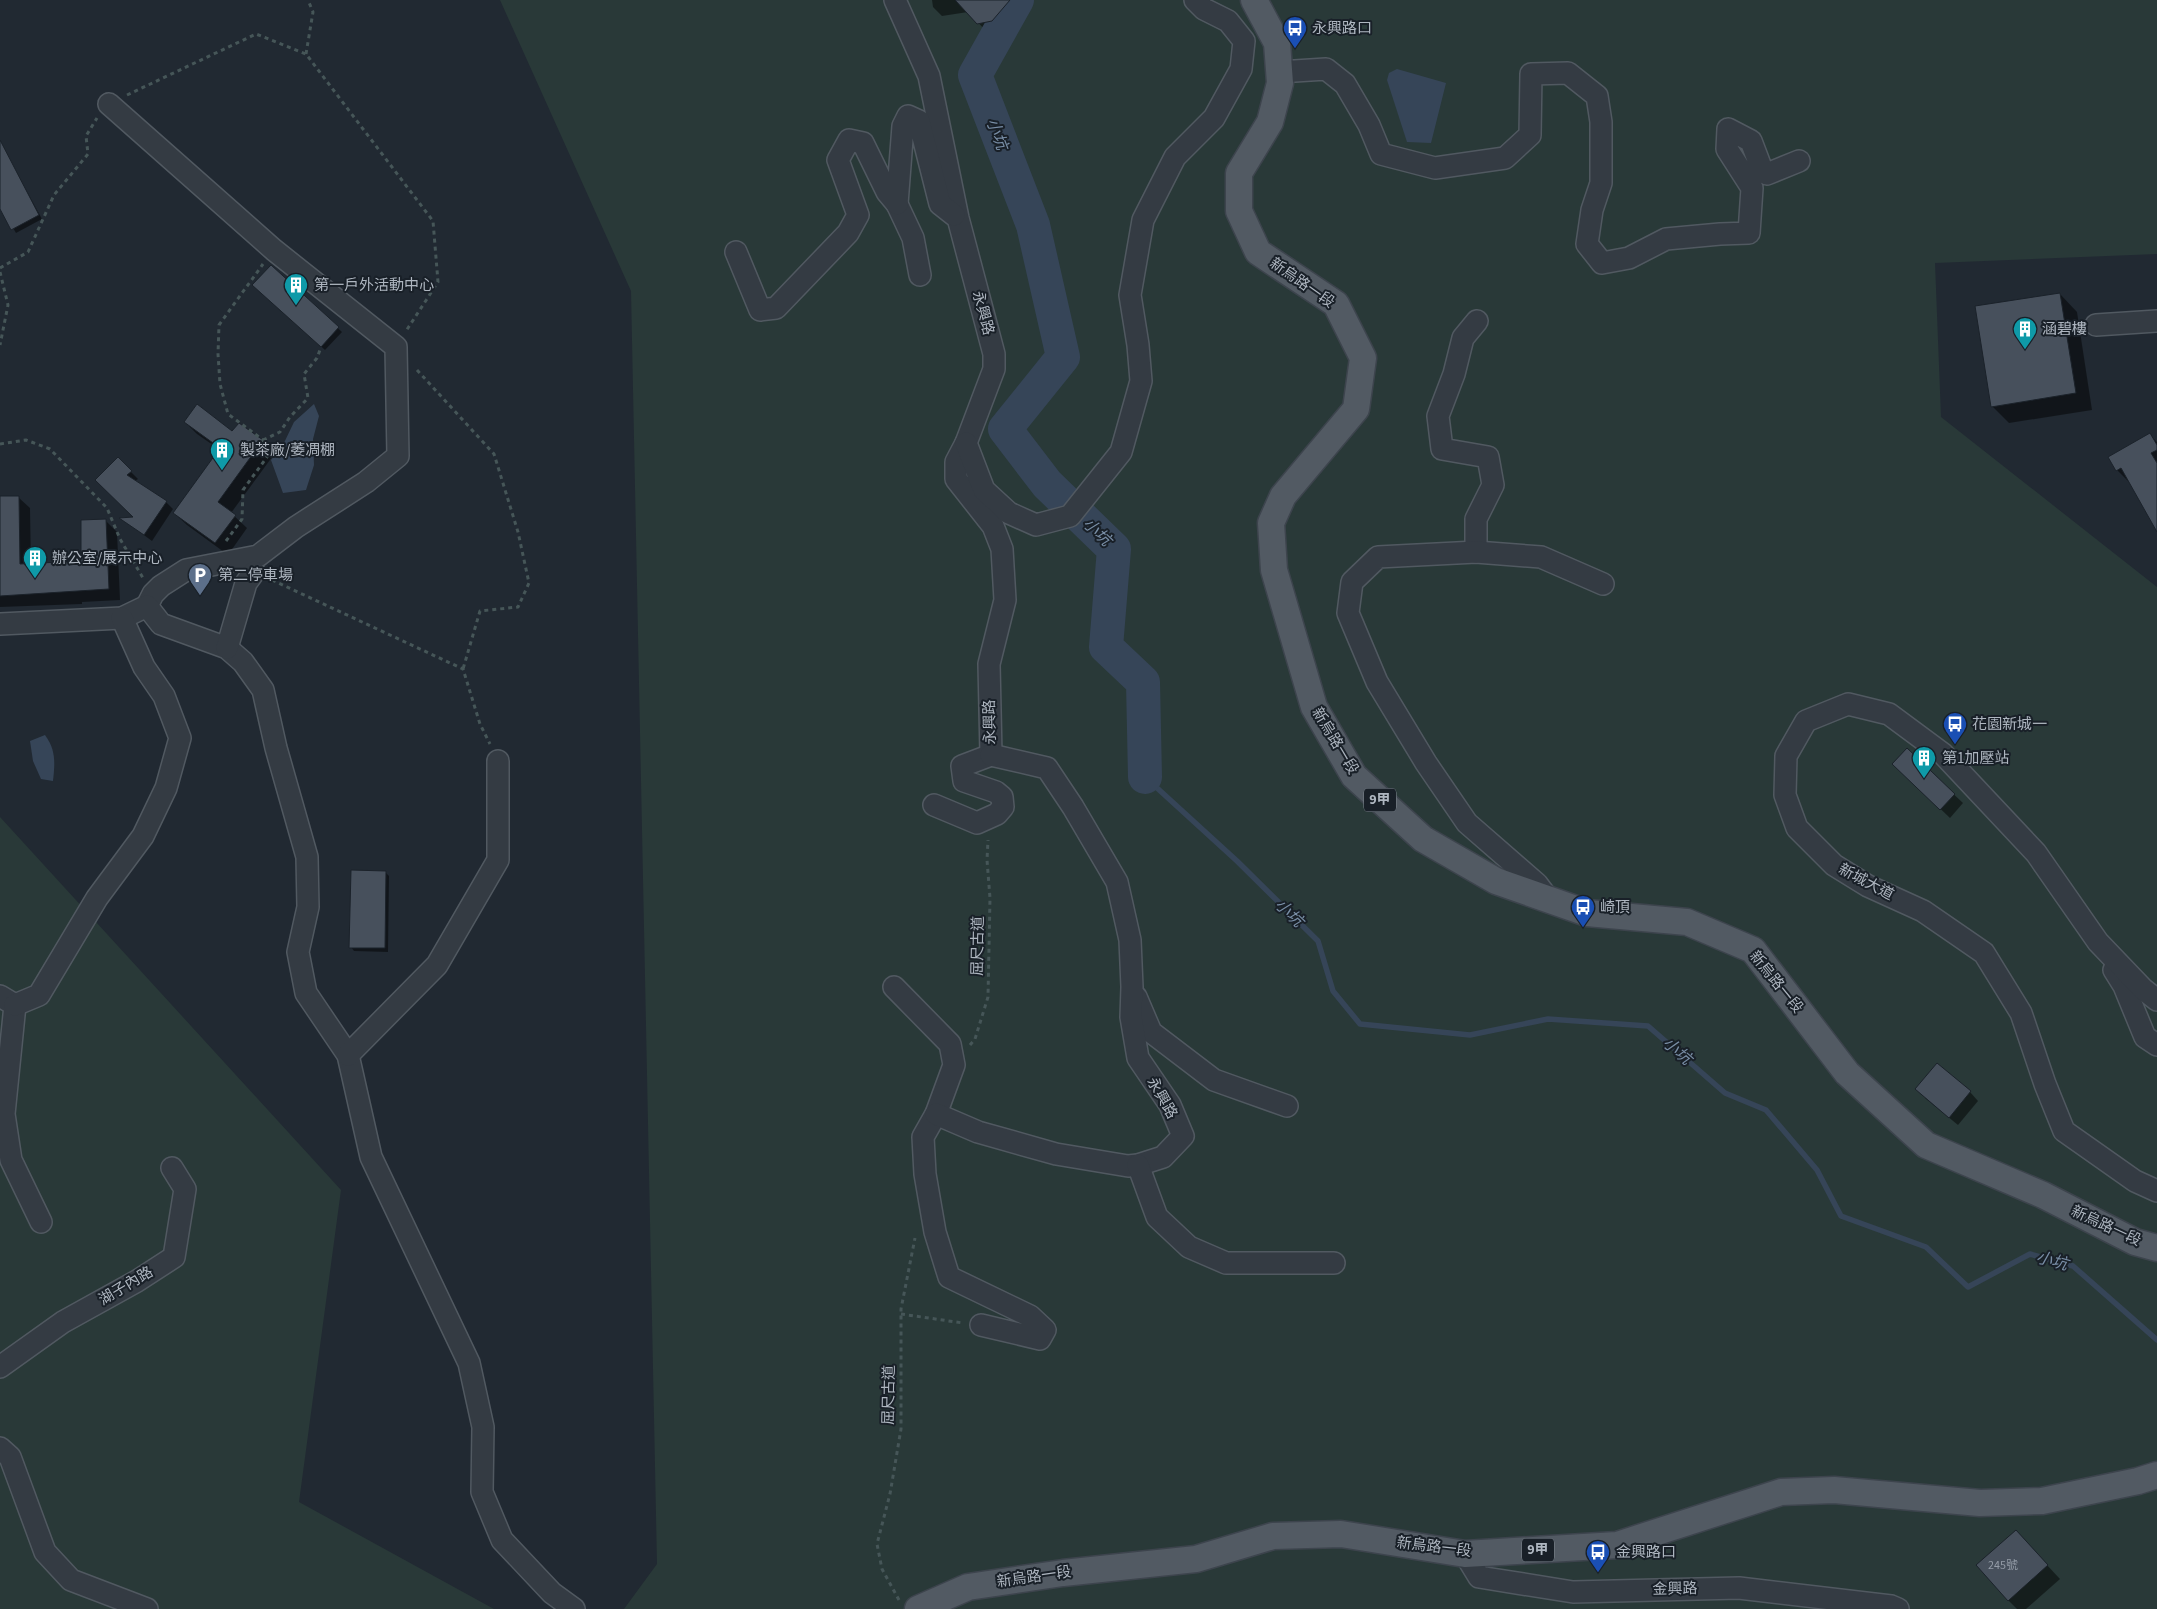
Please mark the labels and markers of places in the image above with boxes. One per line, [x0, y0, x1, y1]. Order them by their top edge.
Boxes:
bus stop icon: 永興路口 [1282, 15, 1308, 49]
place label: 永興路口 [1312, 18, 1372, 39]
building icon: 第一戶外活動中心 [283, 272, 309, 306]
place label: 第一戶外活動中心 [314, 275, 434, 296]
building icon: 涵碧樓 [2012, 316, 2038, 350]
place label: 涵碧樓 [2042, 319, 2087, 340]
building icon: 製茶廠/萎凋棚 [209, 437, 235, 471]
place label: 製茶廠/萎凋棚 [240, 440, 335, 461]
building icon: 辦公室/展示中心 [22, 545, 48, 579]
place label: 辦公室/展示中心 [52, 548, 162, 569]
parking icon: 第二停車場 [187, 562, 213, 596]
place label: 第二停車場 [218, 565, 293, 586]
bus stop icon: 花園新城一 [1942, 711, 1968, 745]
place label: 花園新城一 [1972, 714, 2047, 735]
building icon: 第1加壓站 [1911, 745, 1937, 779]
place label: 第1加壓站 [1942, 748, 2009, 769]
bus stop icon: 崎頂 [1570, 894, 1596, 928]
place label: 崎頂 [1600, 897, 1630, 918]
bus stop icon: 金興路口 [1585, 1539, 1611, 1573]
place label: 金興路口 [1616, 1542, 1676, 1563]

